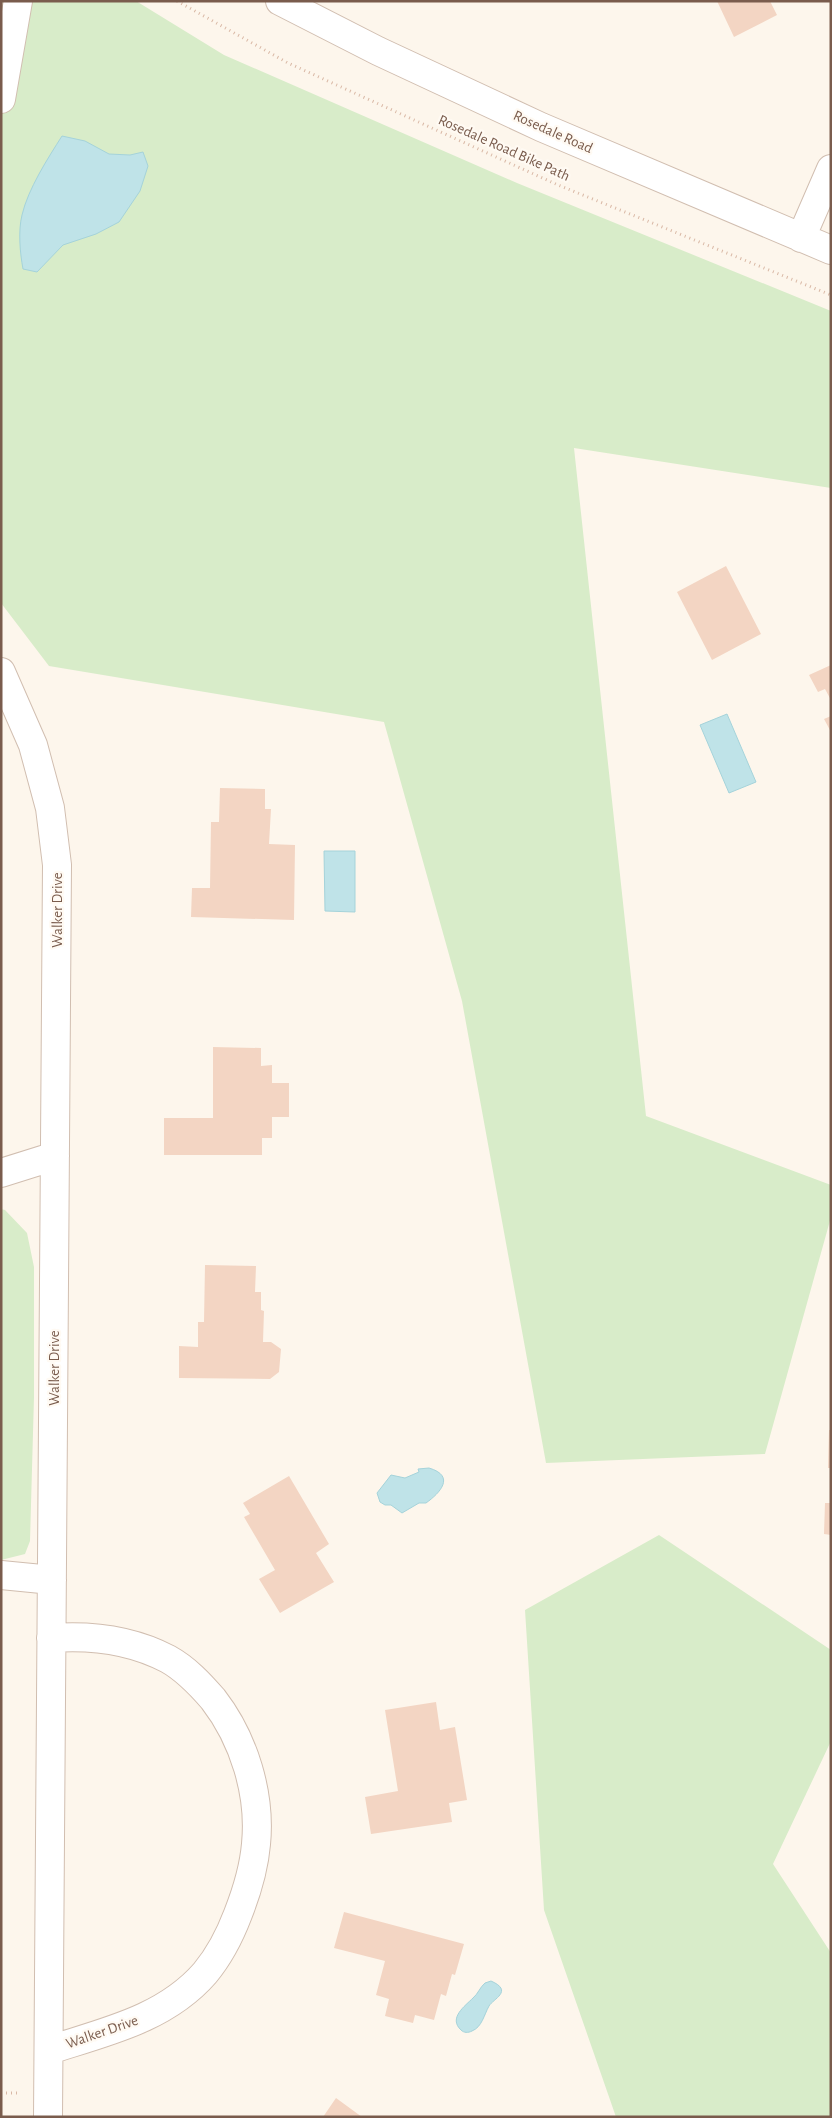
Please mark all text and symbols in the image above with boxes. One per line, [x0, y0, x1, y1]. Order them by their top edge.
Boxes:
street label: Rosedale Road [511, 108, 595, 156]
street label: Rosedale Road Bike Path [436, 112, 572, 184]
street label: Walker Drive [50, 872, 65, 948]
street label: Walker Drive [47, 1330, 62, 1406]
street label: Walker Drive [64, 2013, 140, 2051]

